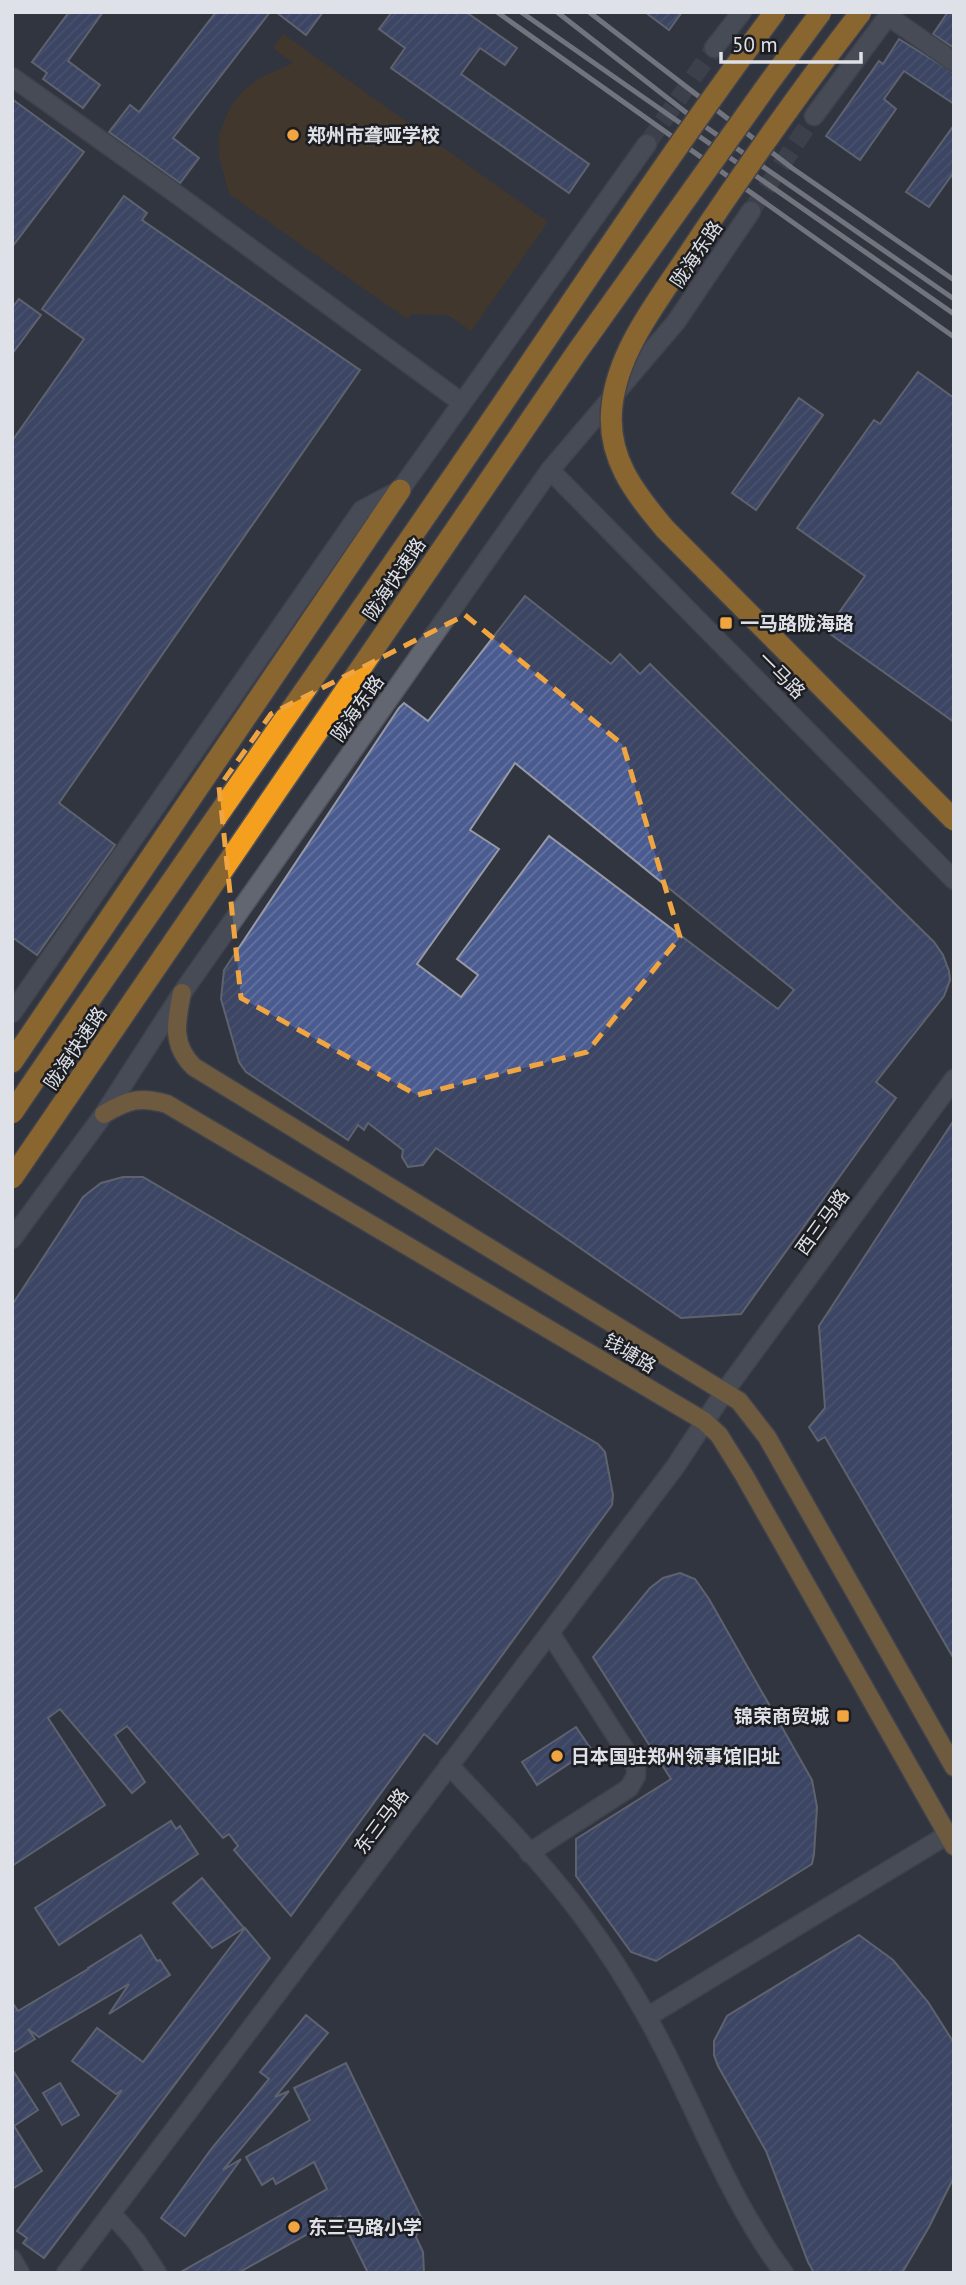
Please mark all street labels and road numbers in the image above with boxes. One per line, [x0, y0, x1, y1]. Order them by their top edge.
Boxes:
street label: 陇海东路 [665, 216, 727, 292]
street label: 陇海快速路 [357, 533, 431, 625]
street label: 一马路 [753, 646, 811, 704]
street label: 陇海东路 [325, 670, 389, 746]
street label: 陇海快速路 [38, 1002, 112, 1094]
street label: 西三马路 [790, 1184, 854, 1260]
street label: 钱塘路 [599, 1328, 661, 1378]
street label: 东三马路 [349, 1783, 413, 1859]

